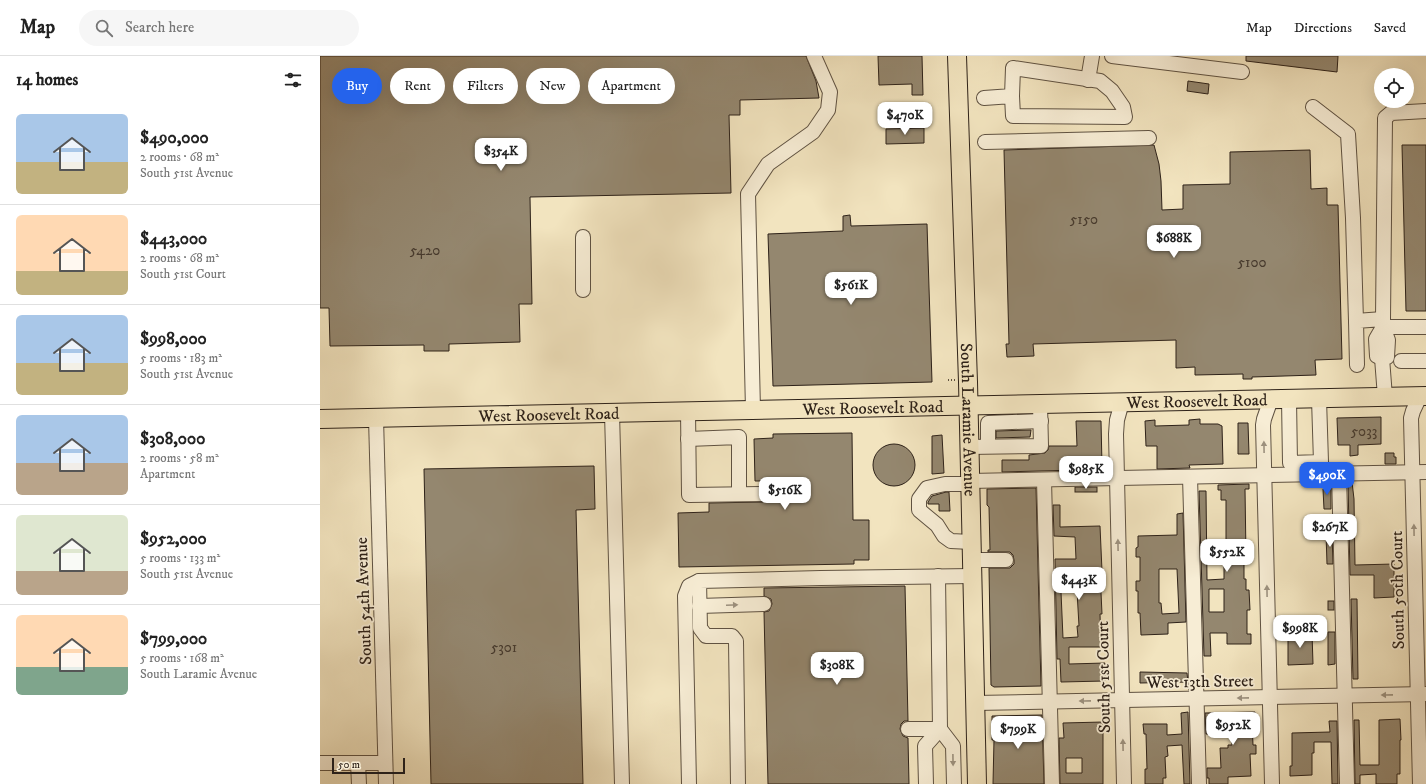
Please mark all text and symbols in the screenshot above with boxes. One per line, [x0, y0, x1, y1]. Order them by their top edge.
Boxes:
search box [79, 10, 359, 46]
text: Map [20, 16, 55, 39]
icon: search [93, 17, 115, 39]
text: Search here [125, 18, 194, 37]
text: Map [1246, 19, 1272, 37]
text: Directions [1294, 19, 1352, 37]
text: Saved [1374, 19, 1406, 37]
chip: Buy [332, 68, 382, 104]
chip: Rent [390, 68, 445, 104]
chip: Filters [453, 68, 518, 104]
chip: New [526, 68, 580, 104]
chip: Apartment [588, 68, 675, 104]
map controls [1374, 68, 1414, 108]
button: locate [1374, 68, 1414, 108]
text: 14 homes [16, 69, 78, 91]
icon: filters [282, 69, 304, 91]
pin: $470K [877, 102, 933, 136]
text: $470K [886, 107, 924, 123]
text: $490,000 [140, 127, 209, 149]
icon: home [48, 130, 96, 178]
pin: $354K [473, 138, 529, 172]
text: $354K [484, 143, 518, 159]
text: 2 rooms · 68 m² [140, 149, 219, 165]
text: South 51st Avenue [140, 165, 233, 181]
house number: 5150 [1070, 210, 1098, 229]
pin: $688K [1146, 225, 1202, 259]
text: $443,000 [140, 228, 207, 250]
text: $688K [1156, 230, 1192, 246]
icon: home [48, 231, 96, 279]
house number: 5420 [410, 241, 440, 260]
text: 2 rooms · 68 m² [140, 250, 219, 266]
house number: 5100 [1237, 253, 1267, 272]
text: South 51st Court [140, 266, 226, 282]
pin: $561K [823, 272, 879, 306]
text: $561K [834, 277, 868, 293]
text: $998,000 [140, 328, 207, 350]
icon: home [48, 331, 96, 379]
street label: South Laramie Avenue [955, 343, 981, 497]
text: 5 rooms · 183 m² [140, 350, 222, 366]
text: South 51st Avenue [140, 366, 233, 382]
street label: West Roosevelt Road [1125, 389, 1268, 414]
street label: West Roosevelt Road [801, 396, 944, 421]
street label: West Roosevelt Road [477, 403, 620, 428]
house number: 5033 [1351, 422, 1377, 441]
text: $308,000 [140, 428, 205, 450]
icon: home [48, 431, 96, 479]
one-way arrow [1261, 440, 1267, 453]
text: 2 rooms · 58 m² [140, 450, 219, 466]
pin: $985K [1058, 456, 1114, 490]
text: $985K [1068, 461, 1104, 477]
pin: $490K [1299, 462, 1355, 496]
text: Apartment [140, 466, 195, 482]
text: $490K [1308, 467, 1346, 483]
pin: $516K [757, 477, 813, 511]
text: $516K [768, 482, 802, 498]
pin: $267K [1302, 514, 1358, 548]
text: $267K [1312, 519, 1348, 535]
one-way arrow [1410, 524, 1417, 536]
text: $952,000 [140, 528, 207, 550]
street label: South 50th Court [1386, 530, 1410, 649]
icon: home [48, 531, 96, 579]
street label: South 54th Avenue [351, 537, 377, 665]
one-way arrow [1115, 538, 1121, 551]
pin: $552K [1199, 539, 1255, 573]
text: $552K [1209, 544, 1245, 560]
text: 5 rooms · 133 m² [140, 550, 220, 566]
text: South 51st Avenue [140, 566, 233, 582]
pin: $443K [1051, 567, 1107, 601]
text: $443K [1061, 572, 1097, 588]
one-way arrow [1264, 584, 1270, 597]
one-way arrow [726, 602, 738, 609]
pin: $998K [1272, 615, 1328, 649]
street label: South 51st Court [1092, 620, 1116, 733]
text: $998K [1282, 620, 1318, 636]
text: $799,000 [140, 628, 207, 650]
icon: home [48, 631, 96, 679]
house number: 5301 [491, 638, 517, 657]
text: 5 rooms · 168 m² [140, 650, 224, 666]
pin: $308K [809, 652, 865, 686]
text: $308K [820, 657, 854, 673]
text: South Laramie Avenue [140, 666, 257, 682]
street label: West 13th Street [1145, 670, 1254, 694]
one-way arrow [1380, 692, 1393, 698]
one-way arrow [1236, 695, 1249, 701]
one-way arrow [1078, 698, 1091, 704]
pin: $952K [1205, 712, 1261, 746]
pin: $799K [990, 716, 1046, 750]
text: $952K [1215, 717, 1251, 733]
text: $799K [1000, 721, 1036, 737]
one-way arrow [1120, 738, 1126, 751]
one-way arrow [950, 754, 956, 767]
scale bar [332, 756, 405, 775]
text: 50 m [338, 758, 360, 772]

